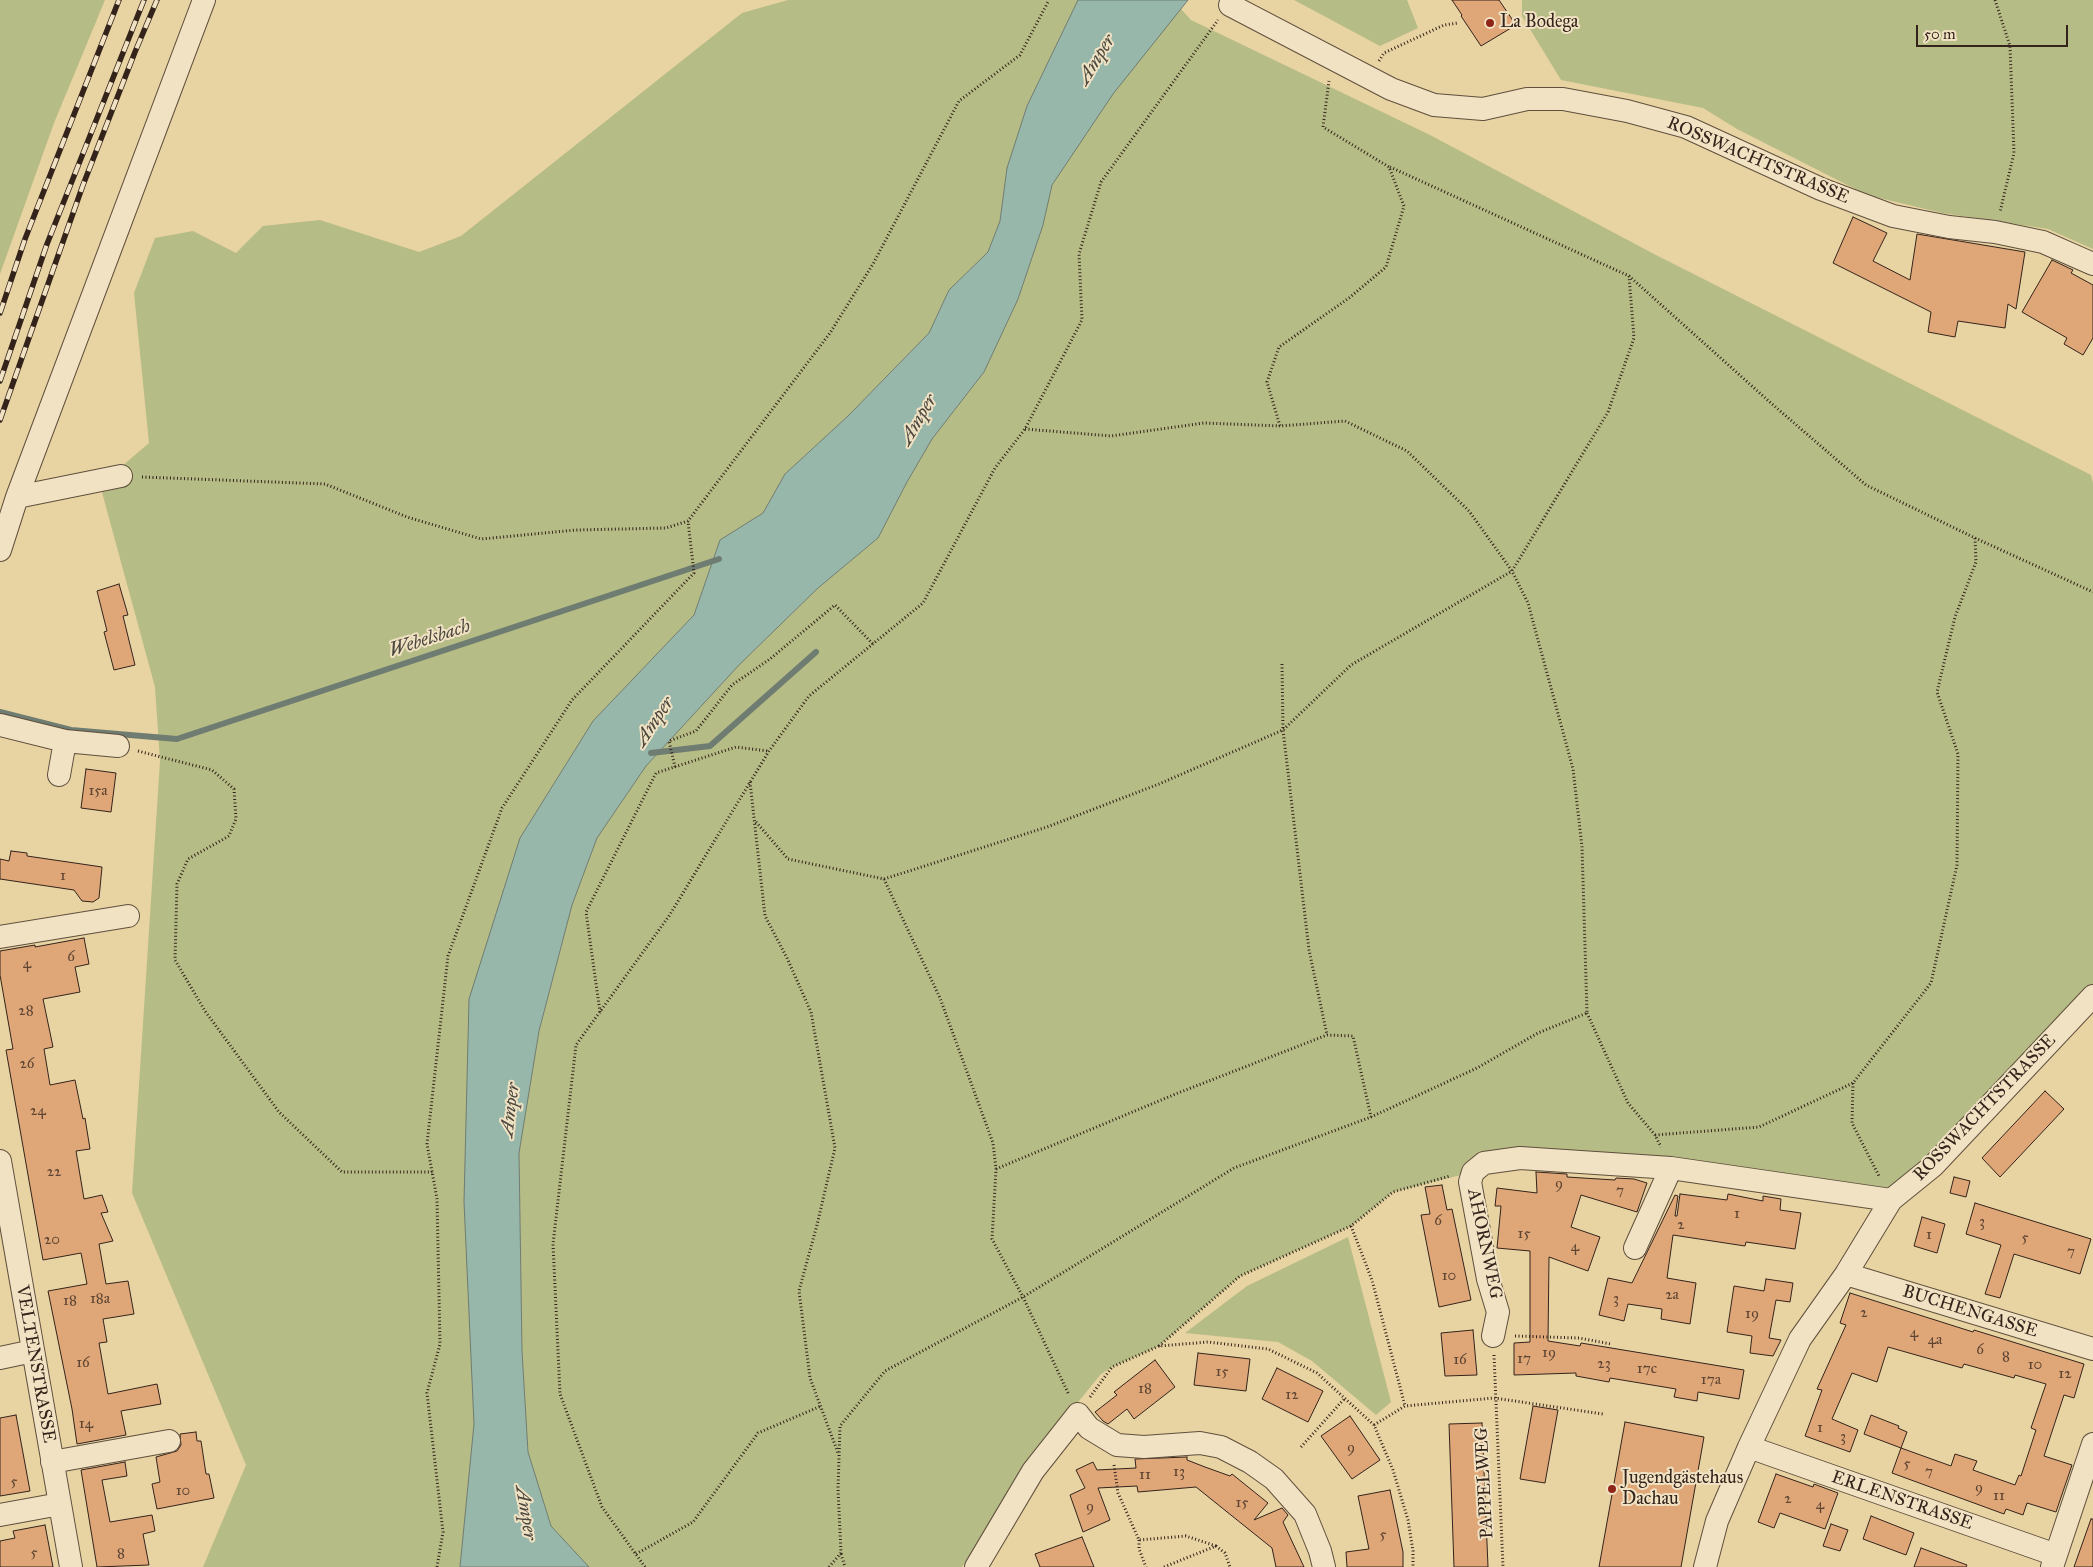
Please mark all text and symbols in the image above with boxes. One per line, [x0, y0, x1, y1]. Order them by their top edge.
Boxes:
place label: La Bodega [1500, 12, 1578, 34]
scale bar [1918, 15, 2070, 47]
marker: La Bodega [1484, 17, 1496, 29]
text: 50 m [1924, 25, 1956, 43]
water label: Amper [1073, 31, 1121, 89]
street label: ROSSWACHTSTRASSE [1664, 113, 1852, 209]
water label: Amper [895, 391, 943, 449]
water label: Webelsbach [387, 615, 473, 663]
water label: Amper [630, 693, 680, 751]
house number: 15a [88, 782, 108, 800]
house number: 1 [60, 867, 66, 885]
house number: 6 [67, 948, 75, 966]
house number: 4 [23, 955, 31, 973]
house number: 28 [18, 1002, 34, 1020]
street label: ROSSWACHTSTRASSE [1909, 1030, 2061, 1186]
house number: 26 [19, 1055, 35, 1073]
water label: Amper [496, 1081, 526, 1139]
house number: 24 [30, 1102, 46, 1120]
house number: 22 [47, 1163, 61, 1181]
house number: 9 [1555, 1175, 1563, 1193]
house number: 7 [1616, 1182, 1624, 1200]
street label: AHORNWEG [1462, 1187, 1506, 1301]
house number: 1 [1734, 1205, 1740, 1223]
house number: 6 [1434, 1212, 1442, 1230]
house number: 3 [1979, 1213, 1985, 1231]
house number: 2 [1677, 1216, 1685, 1234]
house number: 15 [1518, 1225, 1530, 1243]
house number: 1 [1926, 1226, 1932, 1244]
house number: 5 [2022, 1229, 2028, 1247]
house number: 20 [44, 1231, 60, 1249]
house number: 4 [1571, 1238, 1579, 1256]
house number: 7 [2067, 1243, 2075, 1261]
house number: 10 [1442, 1267, 1456, 1285]
street label: BUCHENGASSE [1900, 1281, 2040, 1343]
street label: VELTENSTRASSE [11, 1284, 59, 1444]
house number: 2a [1665, 1286, 1679, 1304]
house number: 18a [90, 1290, 110, 1308]
house number: 3 [1613, 1290, 1619, 1308]
house number: 18 [63, 1292, 77, 1310]
house number: 2 [1860, 1304, 1868, 1322]
house number: 19 [1745, 1305, 1759, 1323]
house number: 4 [1910, 1324, 1918, 1342]
house number: 4a [1928, 1331, 1942, 1349]
house number: 6 [1976, 1341, 1984, 1359]
house number: 19 [1542, 1344, 1556, 1362]
house number: 8 [2002, 1348, 2010, 1366]
house number: 17 [1517, 1350, 1531, 1368]
house number: 16 [1453, 1351, 1467, 1369]
house number: 16 [76, 1354, 90, 1372]
house number: 23 [1597, 1355, 1611, 1373]
house number: 10 [2028, 1356, 2042, 1374]
house number: 17c [1637, 1360, 1657, 1378]
house number: 15 [1216, 1363, 1228, 1381]
house number: 12 [2058, 1365, 2072, 1383]
house number: 17a [1701, 1371, 1721, 1389]
house number: 18 [1138, 1380, 1152, 1398]
house number: 12 [1285, 1386, 1299, 1404]
house number: 14 [79, 1415, 93, 1433]
house number: 1 [1817, 1419, 1823, 1437]
street label: PAPPELWEG [1471, 1427, 1499, 1539]
house number: 3 [1840, 1428, 1846, 1446]
house number: 9 [1347, 1439, 1355, 1457]
house number: 5 [1904, 1455, 1910, 1473]
house number: 13 [1173, 1463, 1185, 1481]
house number: 7 [1925, 1463, 1933, 1481]
house number: 11 [1139, 1466, 1151, 1484]
street label: ERLENSTRASSE [1829, 1467, 1975, 1535]
place label: Jugendgästehaus Dachau [1622, 1468, 1743, 1510]
house number: 5 [11, 1473, 17, 1491]
house number: 9 [1975, 1479, 1983, 1497]
house number: 10 [176, 1482, 190, 1500]
marker: Jugendgästehaus Dachau [1606, 1483, 1618, 1495]
water label: Amper [509, 1484, 541, 1542]
house number: 11 [1993, 1487, 2005, 1505]
house number: 2 [1784, 1490, 1792, 1508]
house number: 15 [1236, 1494, 1248, 1512]
house number: 4 [1816, 1496, 1824, 1514]
house number: 9 [1086, 1498, 1094, 1516]
house number: 5 [1380, 1526, 1386, 1544]
house number: 5 [31, 1544, 37, 1562]
house number: 8 [117, 1545, 125, 1563]

